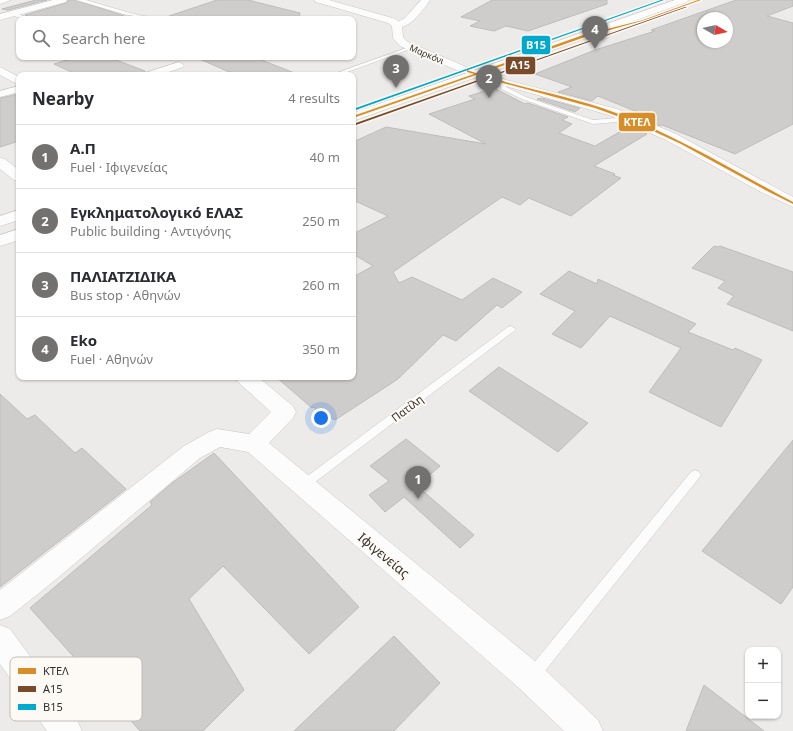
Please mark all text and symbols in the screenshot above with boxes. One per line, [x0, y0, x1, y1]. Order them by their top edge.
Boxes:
north arrow [697, 12, 733, 48]
search box [16, 16, 356, 60]
pin: 4 [582, 16, 608, 49]
icon: search [30, 27, 52, 49]
text: Search here [62, 28, 145, 48]
line badge: Β15 [521, 35, 551, 55]
text: Β15 [526, 37, 546, 52]
street label: Μαρκόνι [407, 41, 447, 67]
pin: 3 [383, 55, 409, 88]
line badge: Α15 [505, 56, 536, 75]
text: Α15 [510, 57, 530, 72]
pin: 2 [476, 65, 502, 98]
text: Nearby [32, 87, 94, 110]
text: 4 results [288, 89, 340, 107]
line badge: ΚΤΕΛ [618, 112, 656, 132]
text: ΚΤΕΛ [623, 114, 651, 129]
text: Α.Π [70, 138, 96, 158]
text: 1 [41, 148, 49, 166]
text: 40 m [310, 148, 340, 166]
text: Fuel · Ιφιγενείας [70, 158, 168, 176]
text: Εγκληματολογικό ΕΛΑΣ [70, 202, 243, 222]
text: 2 [41, 212, 49, 230]
text: 250 m [302, 212, 340, 230]
text: Public building · Αντιγόνης [70, 222, 231, 240]
text: ΠΑΛΙΑΤΖΙΔΙΚΑ [70, 266, 176, 286]
text: 3 [41, 276, 49, 294]
text: 260 m [302, 276, 340, 294]
text: Bus stop · Αθηνών [70, 286, 180, 304]
text: Eko [70, 330, 97, 350]
text: 4 [41, 340, 49, 358]
text: 350 m [302, 340, 340, 358]
text: Fuel · Αθηνών [70, 350, 153, 368]
street label: Πατίλη [388, 391, 426, 425]
your location [311, 408, 331, 428]
pin: 1 [405, 466, 431, 499]
street label: Ιφιγενείας [355, 528, 413, 582]
map controls [745, 647, 781, 719]
button: + [745, 647, 781, 683]
legend [10, 657, 142, 721]
text: ΚΤΕΛ [43, 663, 69, 678]
text: Α15 [43, 681, 63, 696]
button: − [745, 683, 781, 719]
text: Β15 [43, 699, 63, 714]

